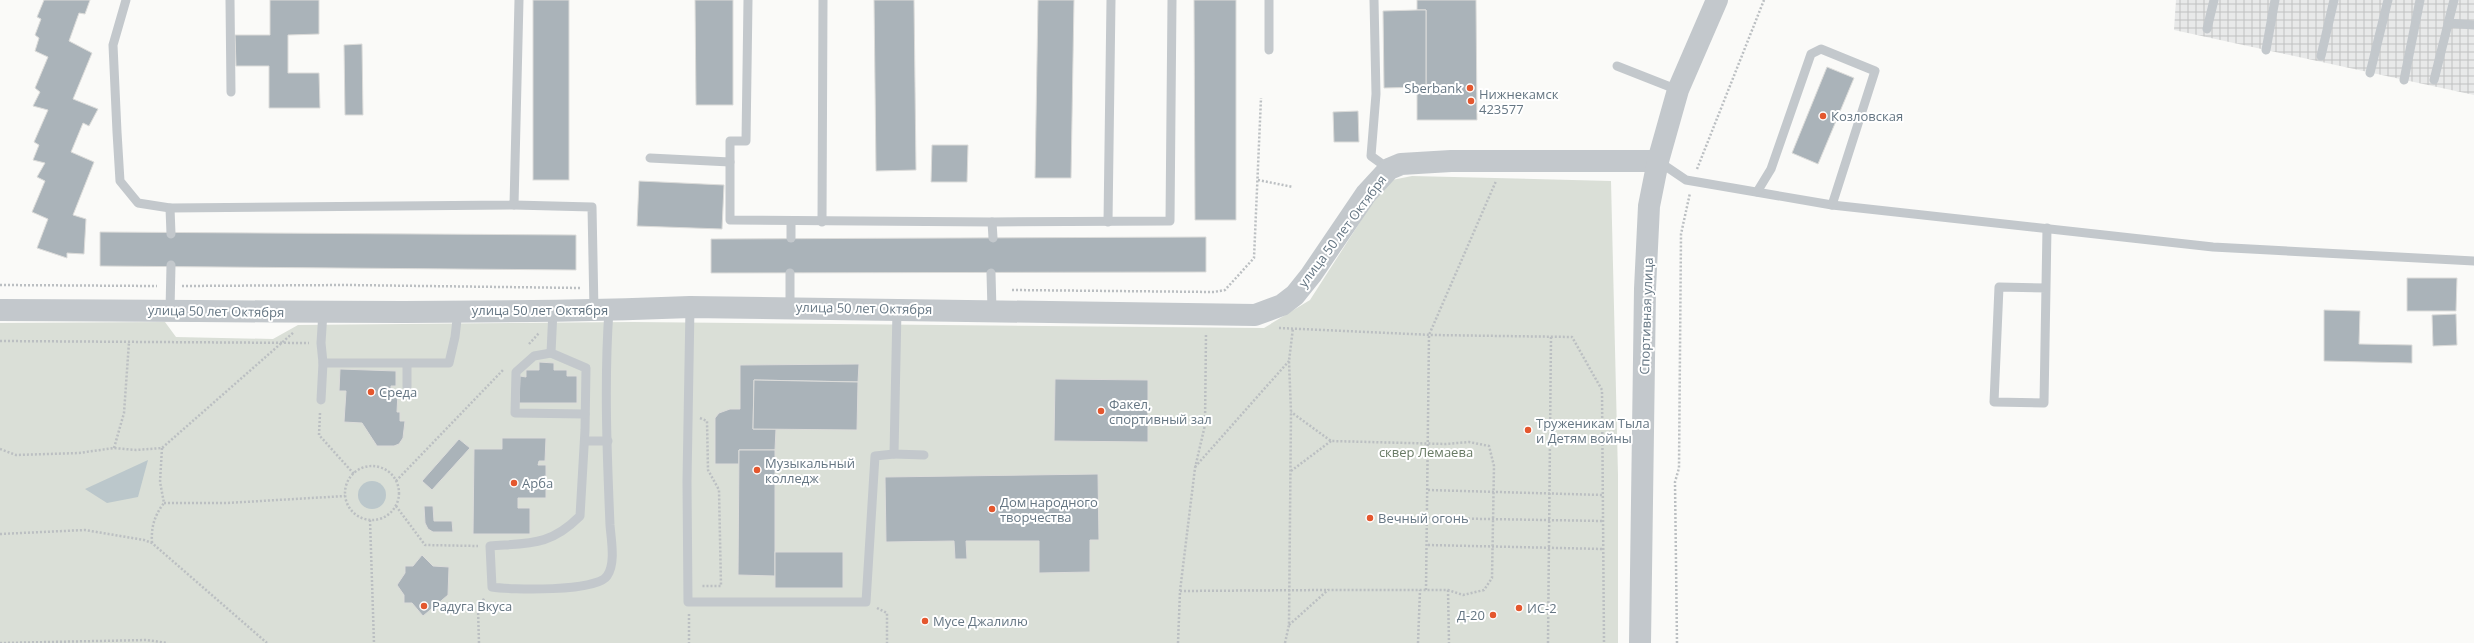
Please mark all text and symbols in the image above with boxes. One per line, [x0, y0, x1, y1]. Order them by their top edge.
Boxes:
place label: Sberbank [1404, 79, 1462, 97]
marker: Sberbank [1465, 83, 1475, 93]
place label: Нижнекамск 423577 [1479, 85, 1559, 118]
marker: Нижнекамск 423577 [1466, 96, 1476, 106]
place label: Козловская [1831, 107, 1903, 125]
marker: Козловская [1818, 111, 1828, 121]
street label: улица 50 лет Октября [1294, 171, 1390, 291]
street label: Спортивная улица [1635, 257, 1657, 375]
street label: улица 50 лет Октября [796, 298, 932, 318]
street label: улица 50 лет Октября [148, 301, 284, 321]
street label: улица 50 лет Октября [472, 301, 608, 319]
place label: Среда [379, 383, 417, 401]
marker: Среда [366, 387, 376, 397]
place label: Факел, спортивный зал [1109, 395, 1212, 428]
marker: Факел, спортивный зал [1096, 406, 1106, 416]
place label: Труженикам Тыла и Детям войны [1536, 414, 1650, 447]
marker: Труженикам Тыла и Детям войны [1523, 425, 1533, 435]
park label: сквер Лемаева [1379, 443, 1473, 461]
place label: Музыкальный колледж [765, 454, 855, 487]
marker: Музыкальный колледж [752, 465, 762, 475]
place label: Арба [522, 474, 553, 492]
marker: Арба [509, 478, 519, 488]
place label: Дом народного творчества [1000, 493, 1098, 526]
marker: Дом народного творчества [987, 504, 997, 514]
place label: Вечный огонь [1378, 509, 1469, 527]
marker: Вечный огонь [1365, 513, 1375, 523]
place label: Радуга Вкуса [432, 597, 512, 615]
place label: ИС-2 [1527, 599, 1557, 617]
marker: Радуга Вкуса [419, 601, 429, 611]
marker: ИС-2 [1514, 603, 1524, 613]
place label: Д-20 [1457, 606, 1485, 624]
marker: Д-20 [1488, 610, 1498, 620]
place label: Мусе Джалилю [933, 612, 1028, 630]
marker: Мусе Джалилю [920, 616, 930, 626]

